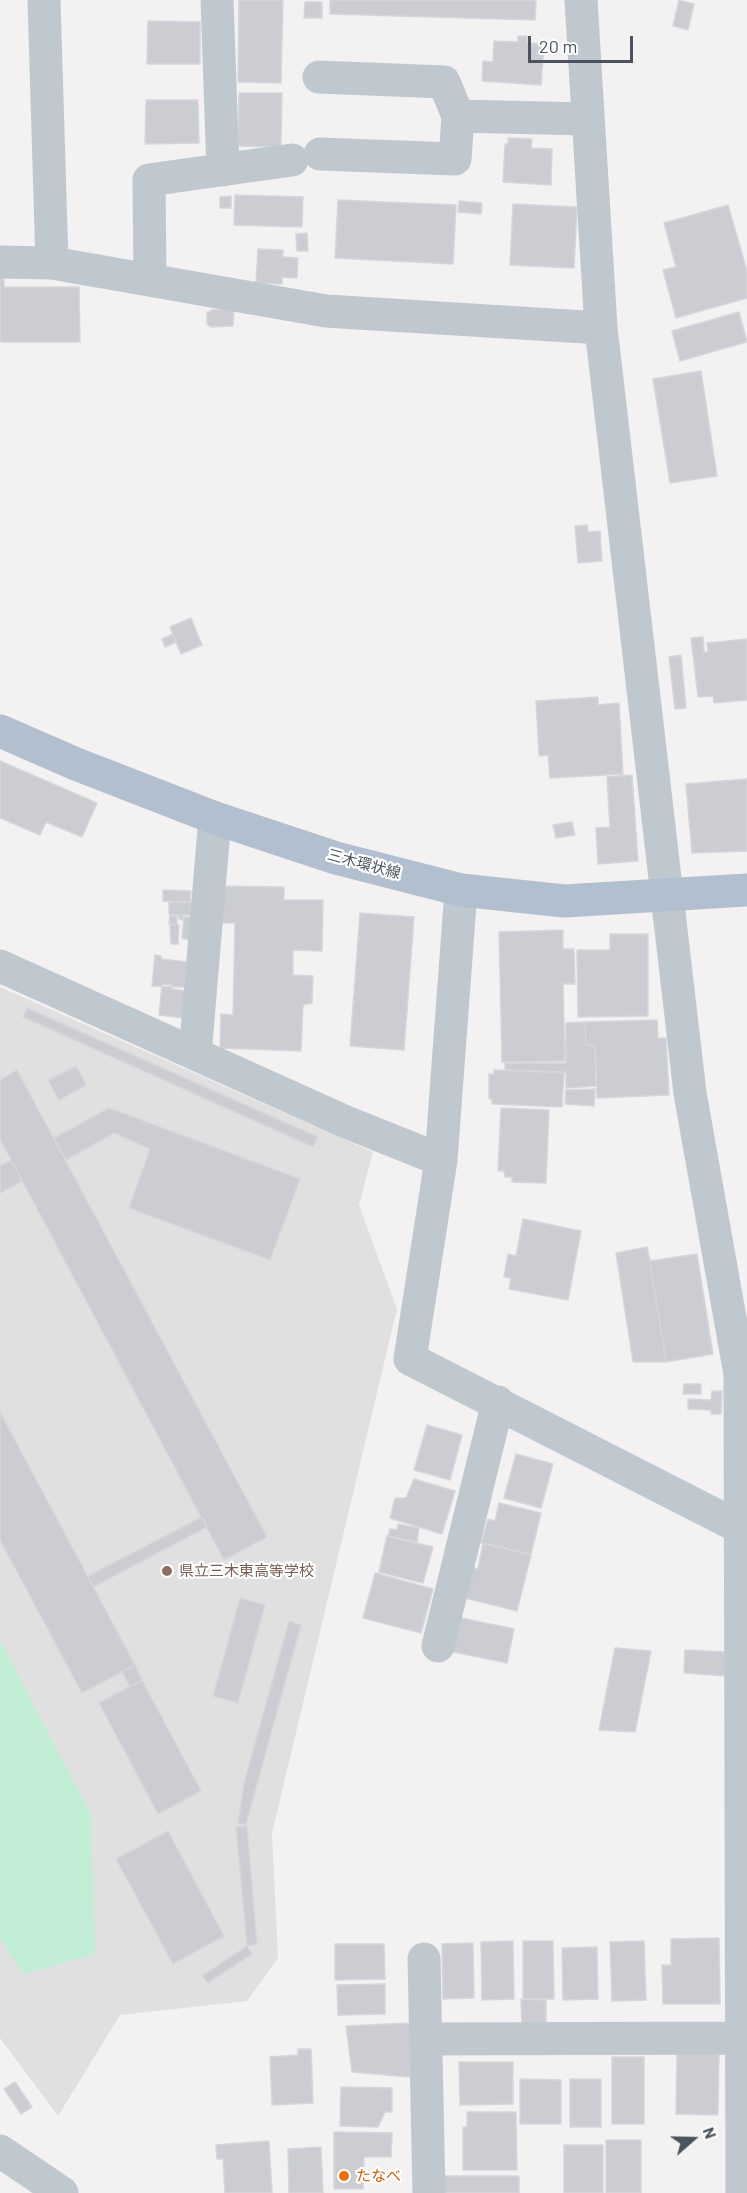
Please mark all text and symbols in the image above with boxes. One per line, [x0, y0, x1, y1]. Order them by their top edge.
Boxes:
scale bar [531, 24, 636, 62]
text: 20 m [539, 35, 577, 57]
street label: 三木環状線 [325, 846, 403, 882]
place label: 県立三木東高等学校 [179, 1562, 314, 1580]
marker: 県立三木東高等学校 [160, 1564, 174, 1578]
north arrow [663, 2109, 723, 2169]
text: N [700, 2124, 721, 2141]
place label: たなべ [356, 2167, 401, 2185]
marker: たなべ [337, 2169, 351, 2183]

